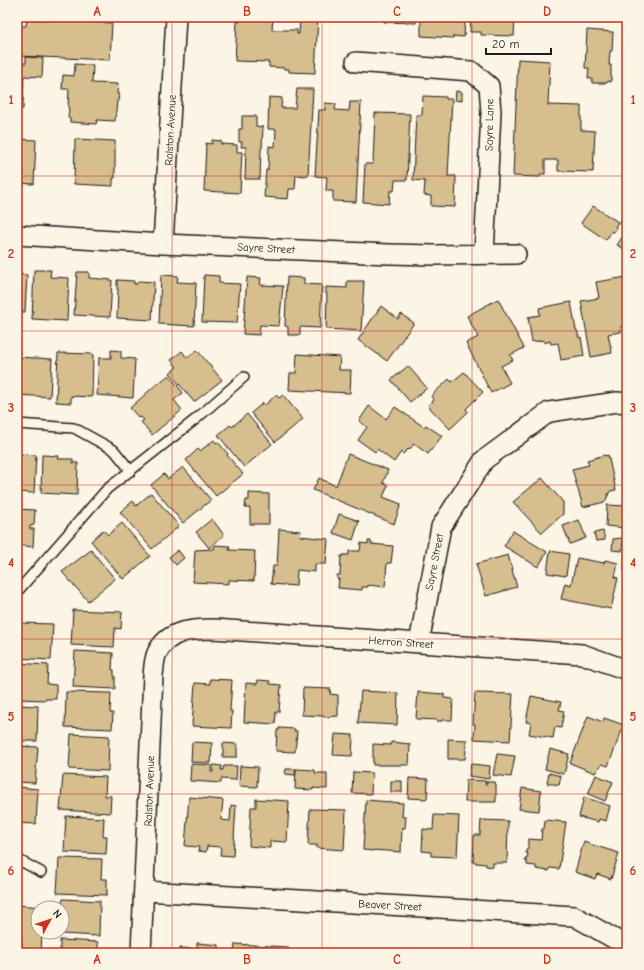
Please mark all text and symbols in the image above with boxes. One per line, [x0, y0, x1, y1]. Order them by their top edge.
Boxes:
text: A [93, 4, 101, 19]
text: B [243, 4, 251, 19]
text: C [393, 4, 401, 19]
text: D [543, 4, 551, 19]
scale bar [486, 30, 551, 56]
text: 20 m [492, 37, 520, 51]
text: 1 [8, 92, 14, 107]
text: 1 [630, 92, 636, 107]
street label: Ralston Avenue [162, 94, 179, 166]
street label: Sayre Lane [483, 98, 496, 151]
street label: Sayre Street [237, 241, 296, 257]
text: 2 [8, 246, 14, 261]
text: 2 [630, 246, 636, 261]
text: 3 [8, 400, 14, 415]
text: 3 [630, 400, 636, 415]
street label: Sayre Street [423, 532, 447, 592]
text: 4 [8, 555, 14, 570]
text: 4 [630, 555, 636, 570]
street label: Herron Street [368, 634, 435, 651]
text: 5 [8, 709, 15, 724]
text: 5 [630, 709, 637, 724]
street label: Ralston Avenue [142, 755, 157, 827]
text: 6 [8, 863, 15, 878]
text: 6 [630, 863, 637, 878]
street label: Beaver Street [358, 897, 423, 914]
north arrow [30, 900, 70, 940]
text: N [50, 907, 65, 921]
text: A [93, 952, 101, 967]
text: B [243, 952, 251, 967]
text: C [393, 952, 401, 967]
text: D [543, 952, 551, 967]

